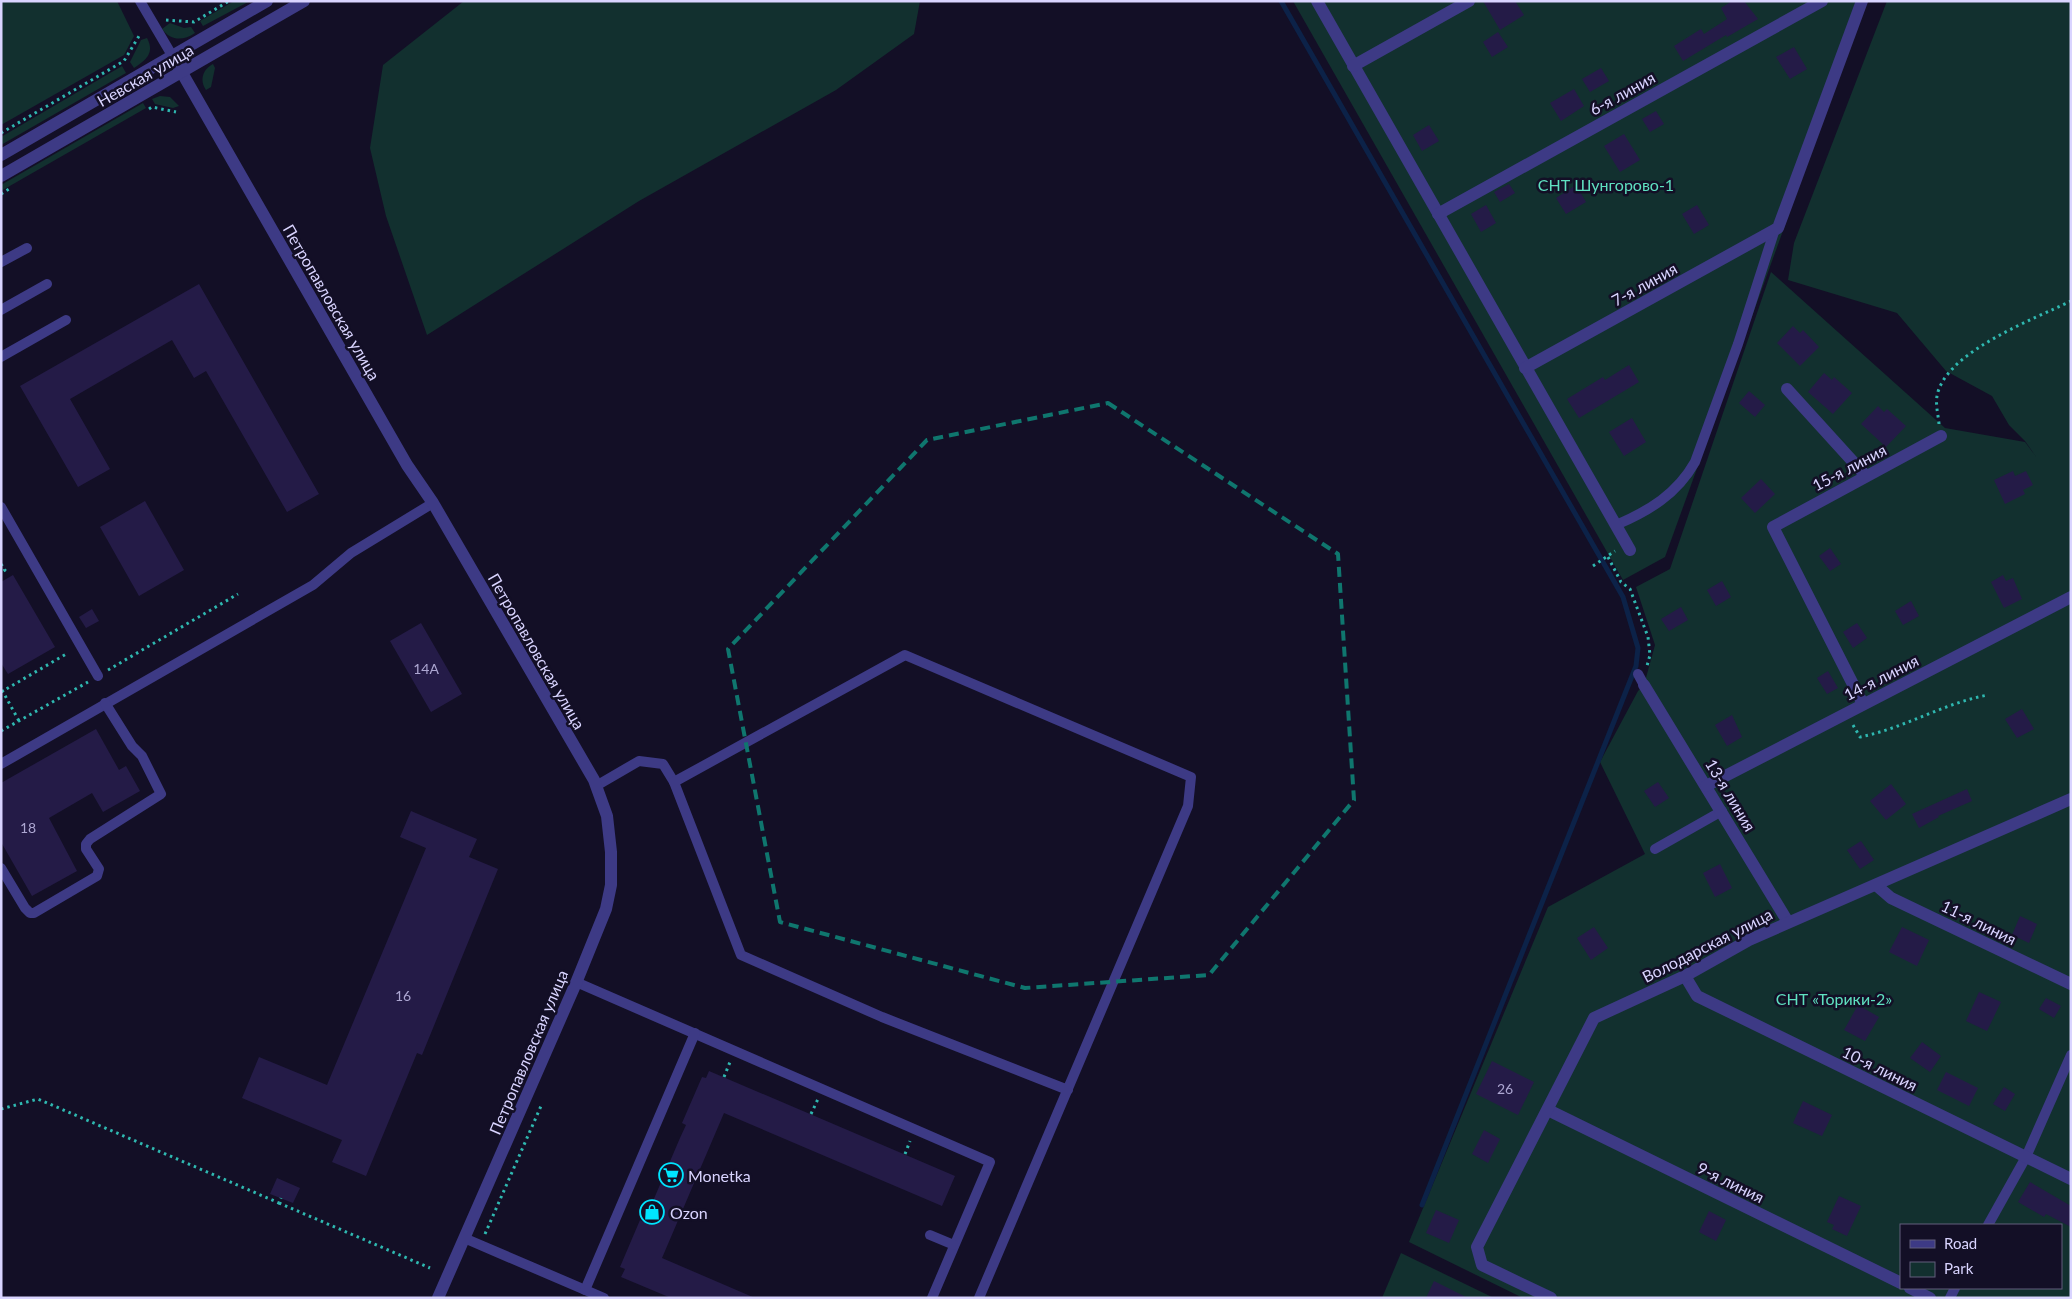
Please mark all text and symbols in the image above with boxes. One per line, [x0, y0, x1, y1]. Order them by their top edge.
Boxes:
street label: Невская улица [94, 40, 196, 110]
street label: 6-я линия [1586, 67, 1658, 119]
park label: СНТ Шунгорово-1 [1538, 175, 1674, 194]
street label: Петропавловская улица [280, 221, 384, 383]
street label: 7-я линия [1608, 258, 1680, 310]
street label: 15-я линия [1809, 440, 1889, 494]
street label: Петропавловская улица [485, 570, 589, 732]
street label: 14-я линия [1841, 650, 1921, 704]
house number: 14А [413, 660, 439, 677]
street label: 13-я линия [1702, 755, 1760, 835]
house number: 18 [20, 819, 36, 836]
street label: 11-я линия [1938, 896, 2020, 948]
street label: Володарская улица [1639, 904, 1775, 986]
street label: Петропавловская улица [485, 967, 571, 1137]
house number: 16 [395, 987, 411, 1004]
park label: СНТ «Торики-2» [1776, 989, 1892, 1008]
street label: 10-я линия [1839, 1042, 1921, 1094]
house number: 26 [1497, 1080, 1513, 1097]
street label: 9-я линия [1695, 1158, 1767, 1206]
supermarket icon: Monetka [658, 1162, 684, 1188]
place label: Monetka [688, 1166, 751, 1185]
shop icon: Ozon [639, 1199, 665, 1225]
place label: Ozon [670, 1203, 708, 1222]
legend [1900, 1224, 2062, 1289]
text: Road [1944, 1234, 1977, 1252]
text: Park [1944, 1259, 1974, 1277]

